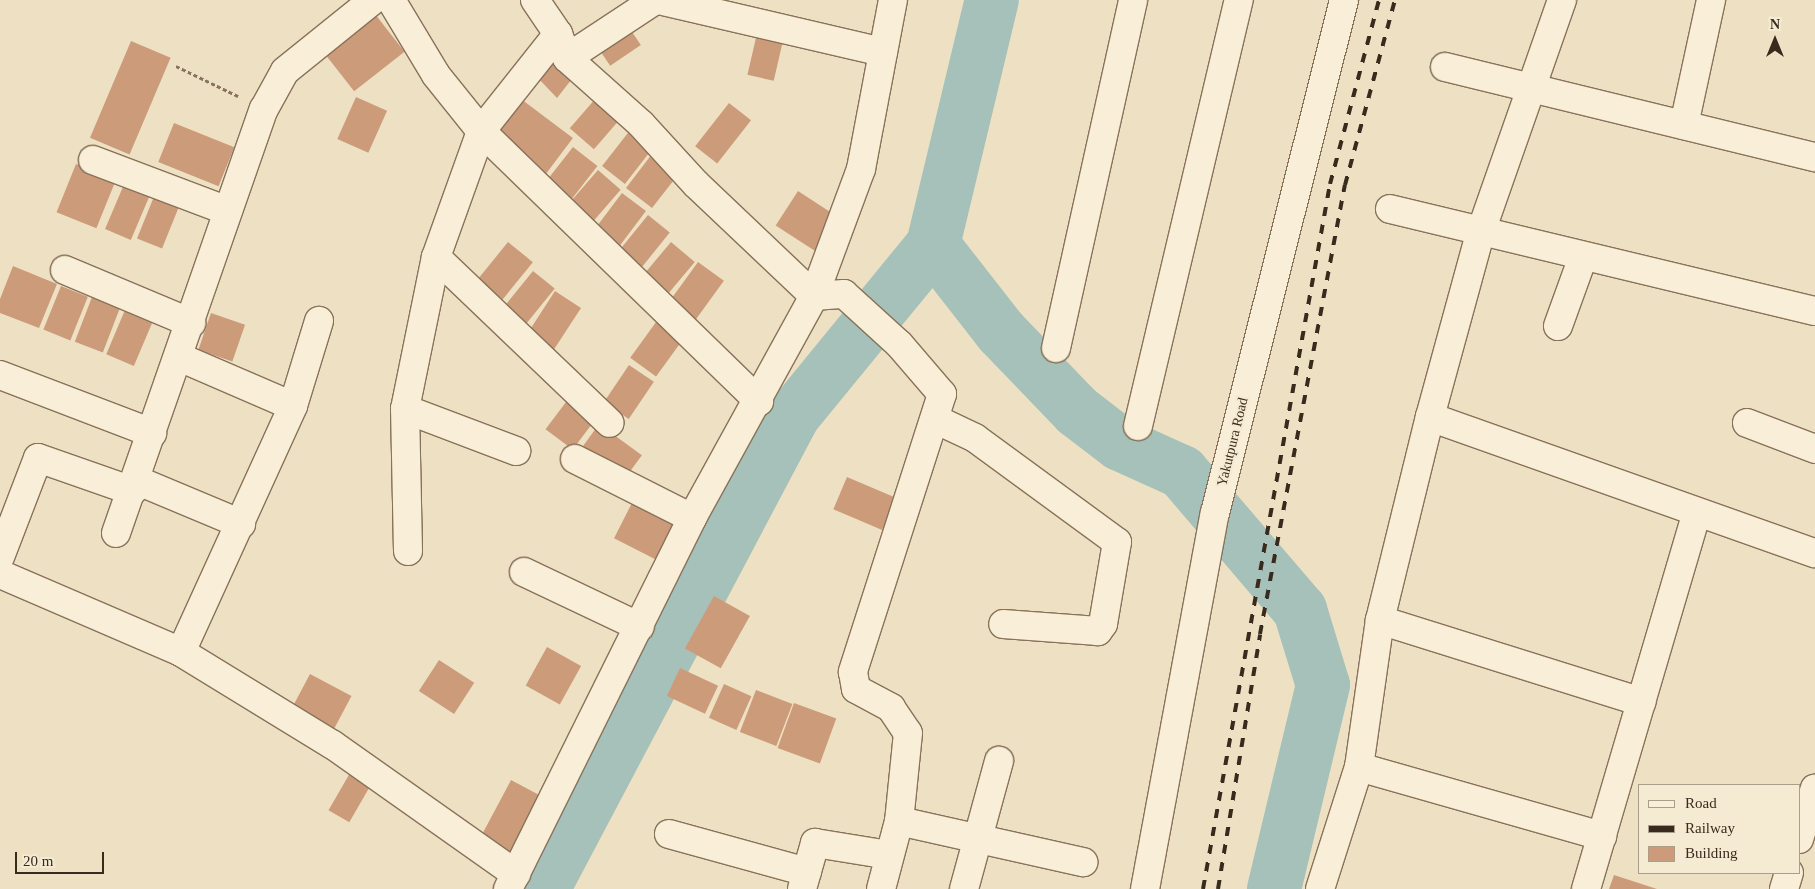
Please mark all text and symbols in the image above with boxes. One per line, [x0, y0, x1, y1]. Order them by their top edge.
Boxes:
north arrow [1750, 15, 1800, 65]
text: N [1770, 17, 1780, 32]
street label: Yakutpura Road [1214, 396, 1252, 488]
legend [1638, 784, 1800, 874]
text: Road [1685, 795, 1717, 811]
text: Railway [1685, 820, 1735, 836]
scale bar [18, 842, 106, 874]
text: Building [1685, 845, 1738, 861]
text: 20 m [23, 853, 53, 869]

